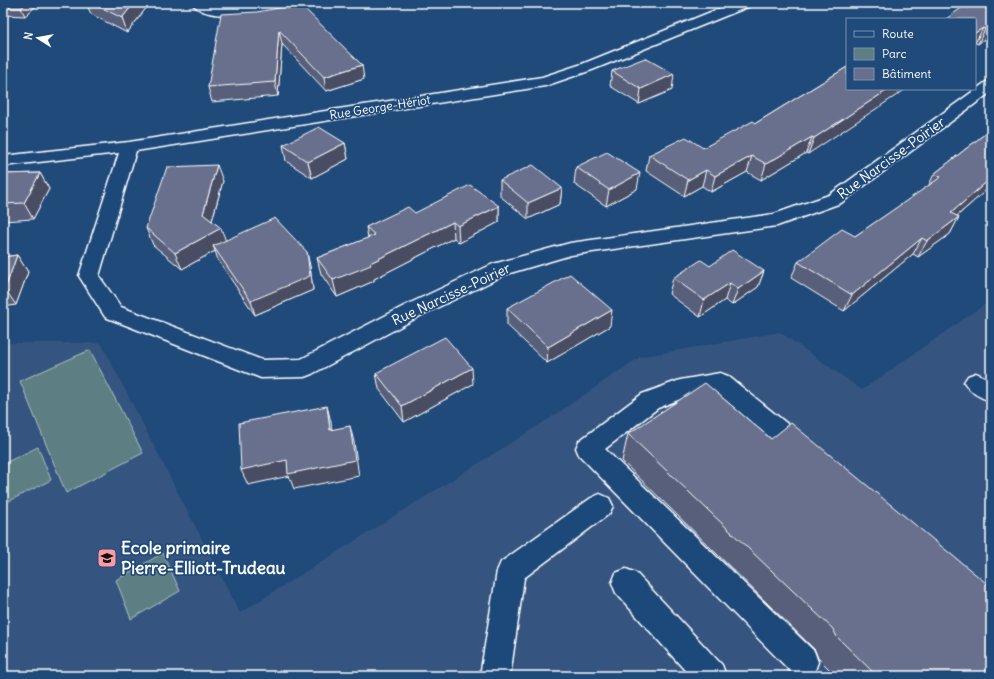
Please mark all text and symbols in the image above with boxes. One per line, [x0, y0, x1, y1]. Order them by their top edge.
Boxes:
north arrow [18, 18, 58, 58]
legend [846, 18, 976, 90]
text: Route [882, 26, 914, 41]
text: N [21, 31, 36, 41]
text: Parc [882, 46, 907, 61]
text: Bâtiment [882, 66, 931, 81]
street label: Rue George-Hériot [328, 92, 432, 122]
street label: Rue Narcisse-Poirier [834, 113, 949, 203]
street label: Rue Narcisse-Poirier [389, 259, 513, 329]
place label: Ecole primaire Pierre-Elliott-Trudeau [121, 537, 286, 579]
school or university icon: Ecole primaire Pierre-Elliott-Trudeau [96, 547, 118, 569]

